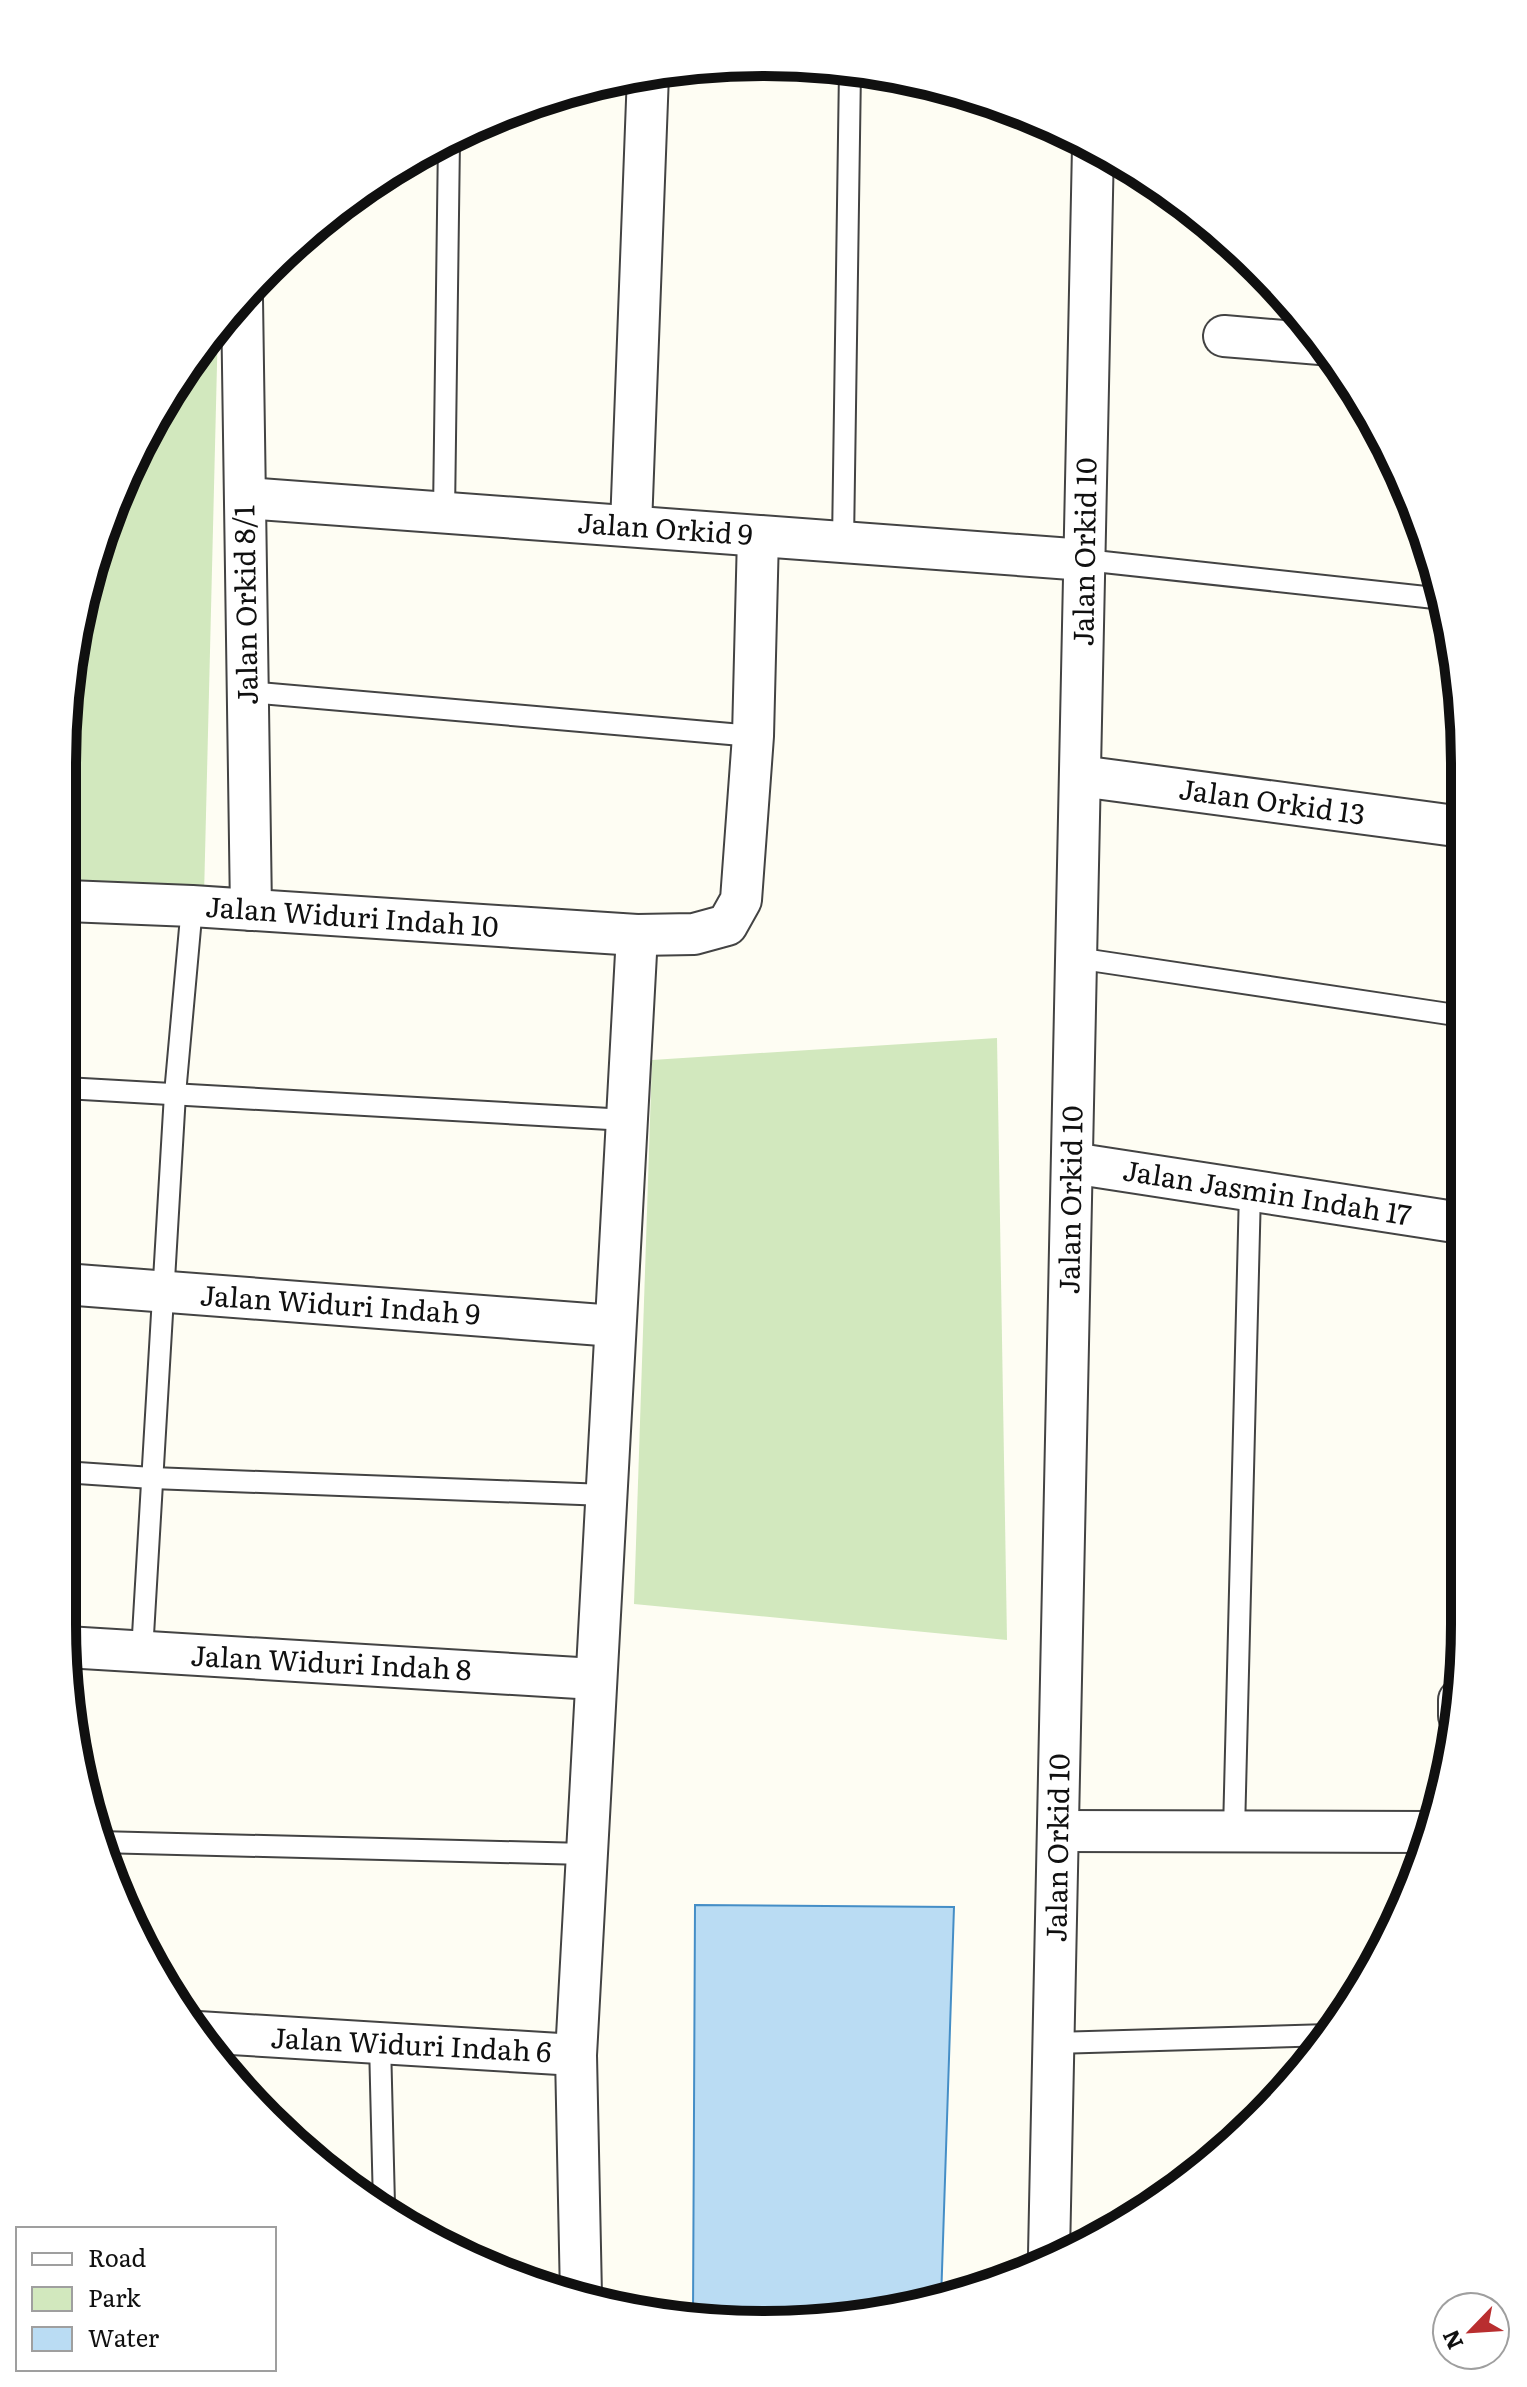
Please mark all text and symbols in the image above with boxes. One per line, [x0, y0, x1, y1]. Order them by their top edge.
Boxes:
street label: Jalan Orkid 10 [1060, 457, 1106, 647]
street label: Jalan Orkid 9 [576, 500, 754, 554]
street label: Jalan Orkid 8/1 [221, 505, 267, 705]
street label: Jalan Orkid 13 [1176, 766, 1368, 834]
street label: Jalan Widuri Indah 10 [204, 884, 500, 946]
street label: Jalan Orkid 10 [1046, 1105, 1092, 1295]
street label: Jalan Jasmin Indah 17 [1120, 1147, 1415, 1235]
street label: Jalan Widuri Indah 9 [199, 1272, 482, 1334]
street label: Jalan Widuri Indah 8 [189, 1633, 473, 1689]
street label: Jalan Orkid 10 [1033, 1753, 1079, 1943]
street label: Jalan Widuri Indah 6 [270, 2015, 553, 2071]
legend [16, 2227, 276, 2371]
text: Road [88, 2239, 147, 2274]
text: Park [88, 2279, 141, 2314]
north arrow [1431, 2291, 1511, 2371]
text: Water [88, 2319, 160, 2354]
text: N [1433, 2325, 1470, 2355]

